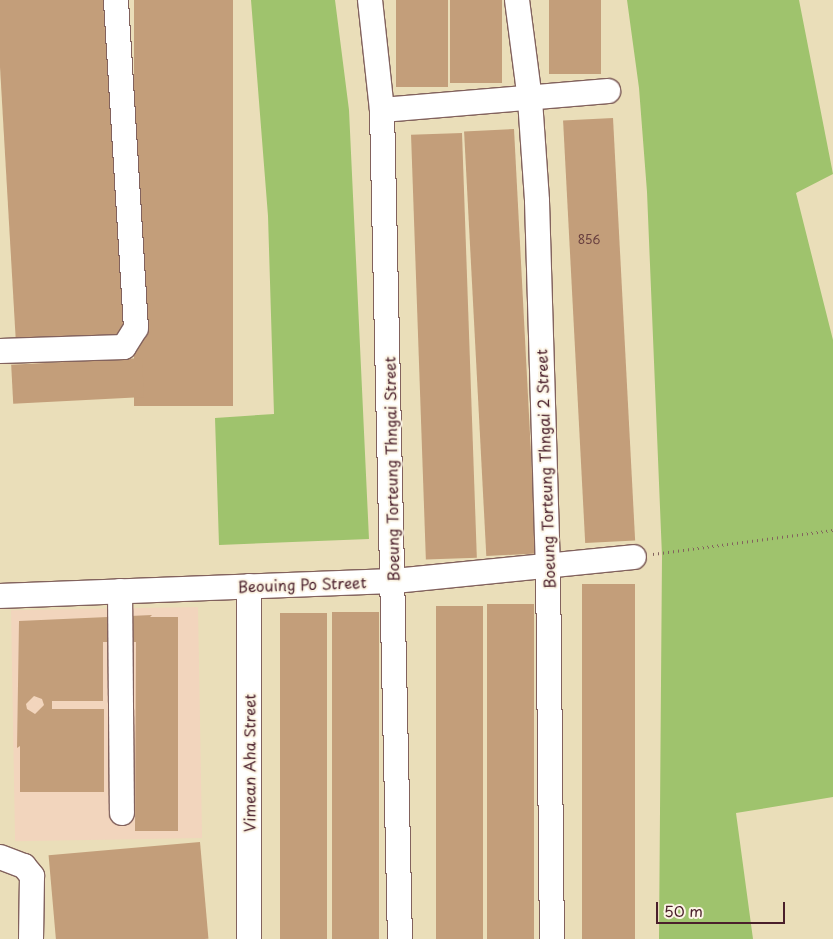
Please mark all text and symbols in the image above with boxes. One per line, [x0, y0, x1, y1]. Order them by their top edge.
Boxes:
house number: 856 [578, 233, 600, 247]
street label: Boeung Torteung Thngai 2 Street [532, 348, 558, 590]
street label: Boeung Torteung Thngai Street [380, 356, 402, 582]
street label: Beouing Po Street [237, 573, 367, 595]
street label: Vimean Aha Street [240, 694, 258, 832]
scale bar [658, 892, 787, 924]
text: 50 m [664, 899, 703, 922]

